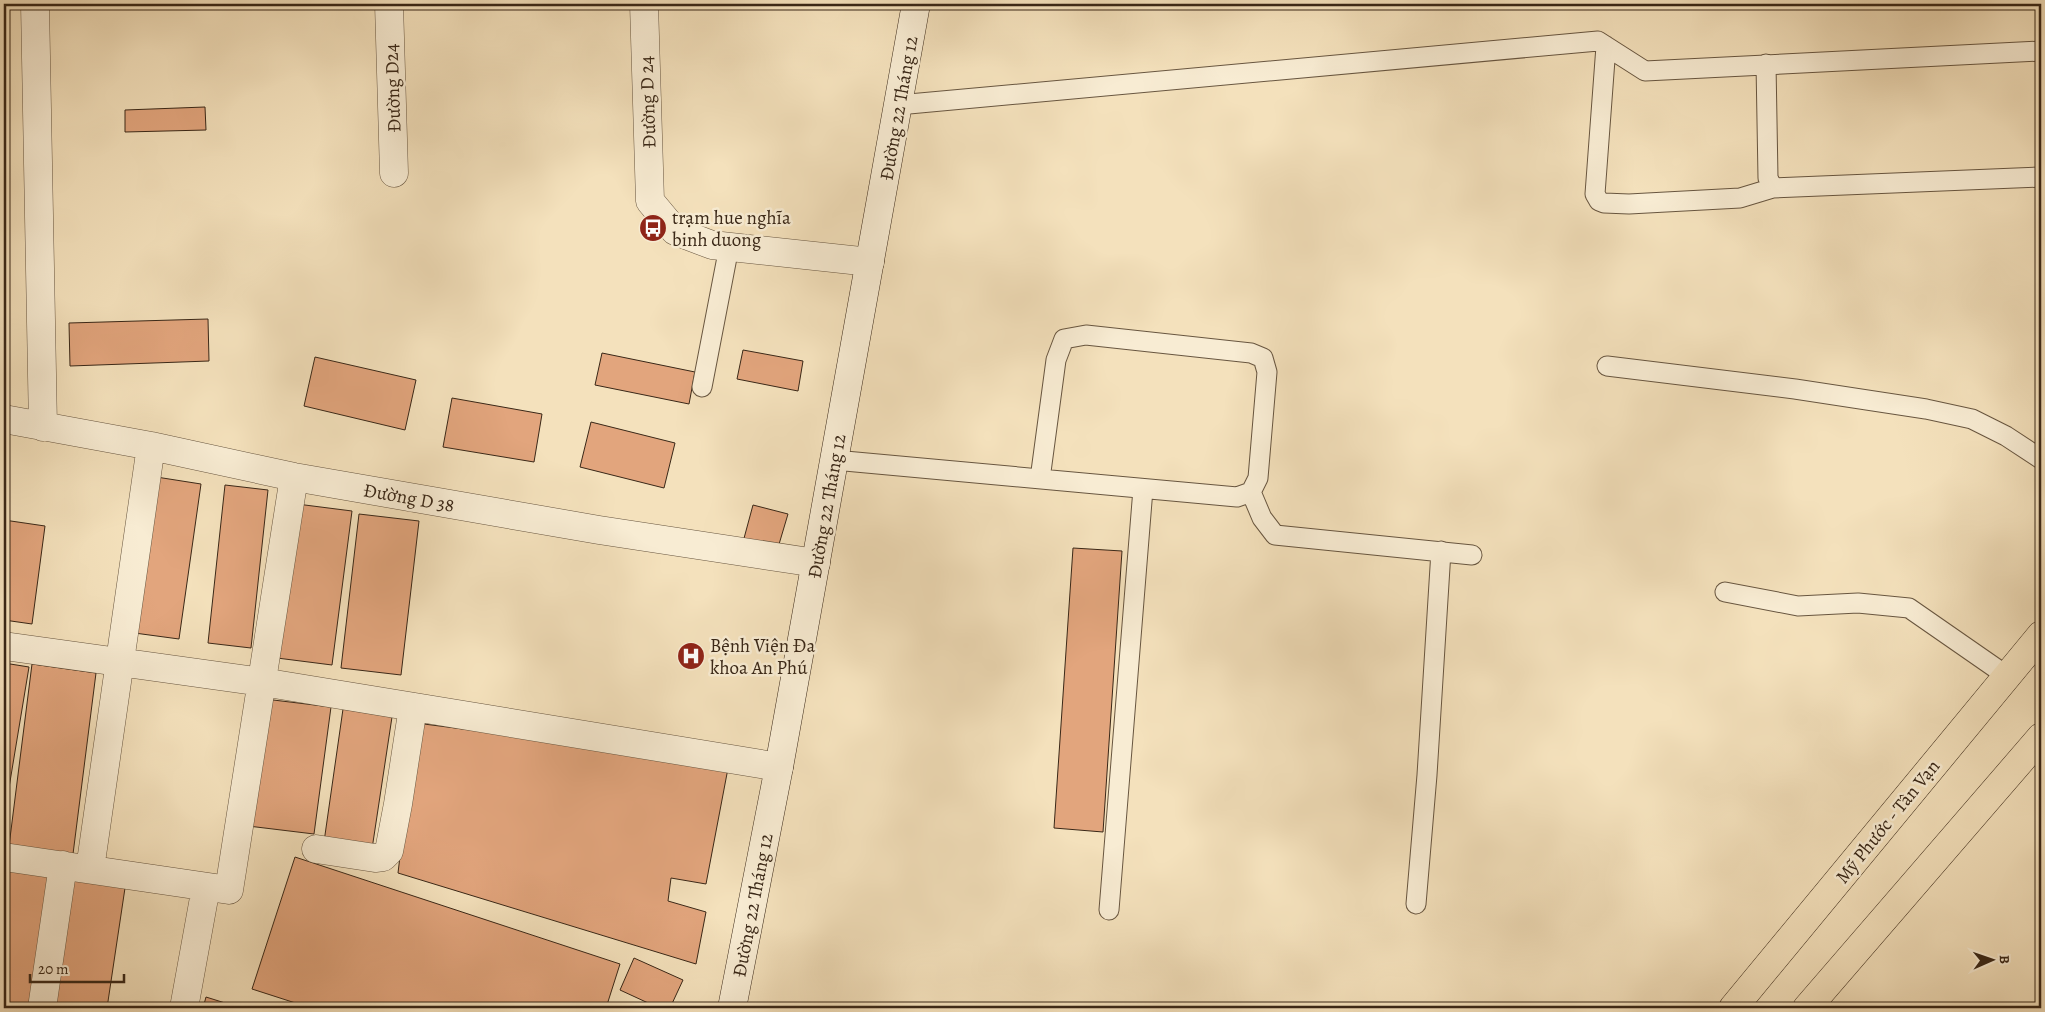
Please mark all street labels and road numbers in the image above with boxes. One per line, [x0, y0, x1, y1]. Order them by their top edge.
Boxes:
street label: Đường 22 Tháng 12 [873, 34, 924, 182]
street label: Đường D24 [378, 43, 408, 133]
street label: Đường D 24 [633, 55, 663, 149]
street label: Đường 22 Tháng 12 [801, 432, 852, 580]
street label: Đường D 38 [361, 477, 456, 519]
street label: Mỹ Phước - Tân Vạn [1830, 754, 1946, 889]
street label: Đường 22 Tháng 12 [726, 831, 780, 979]

